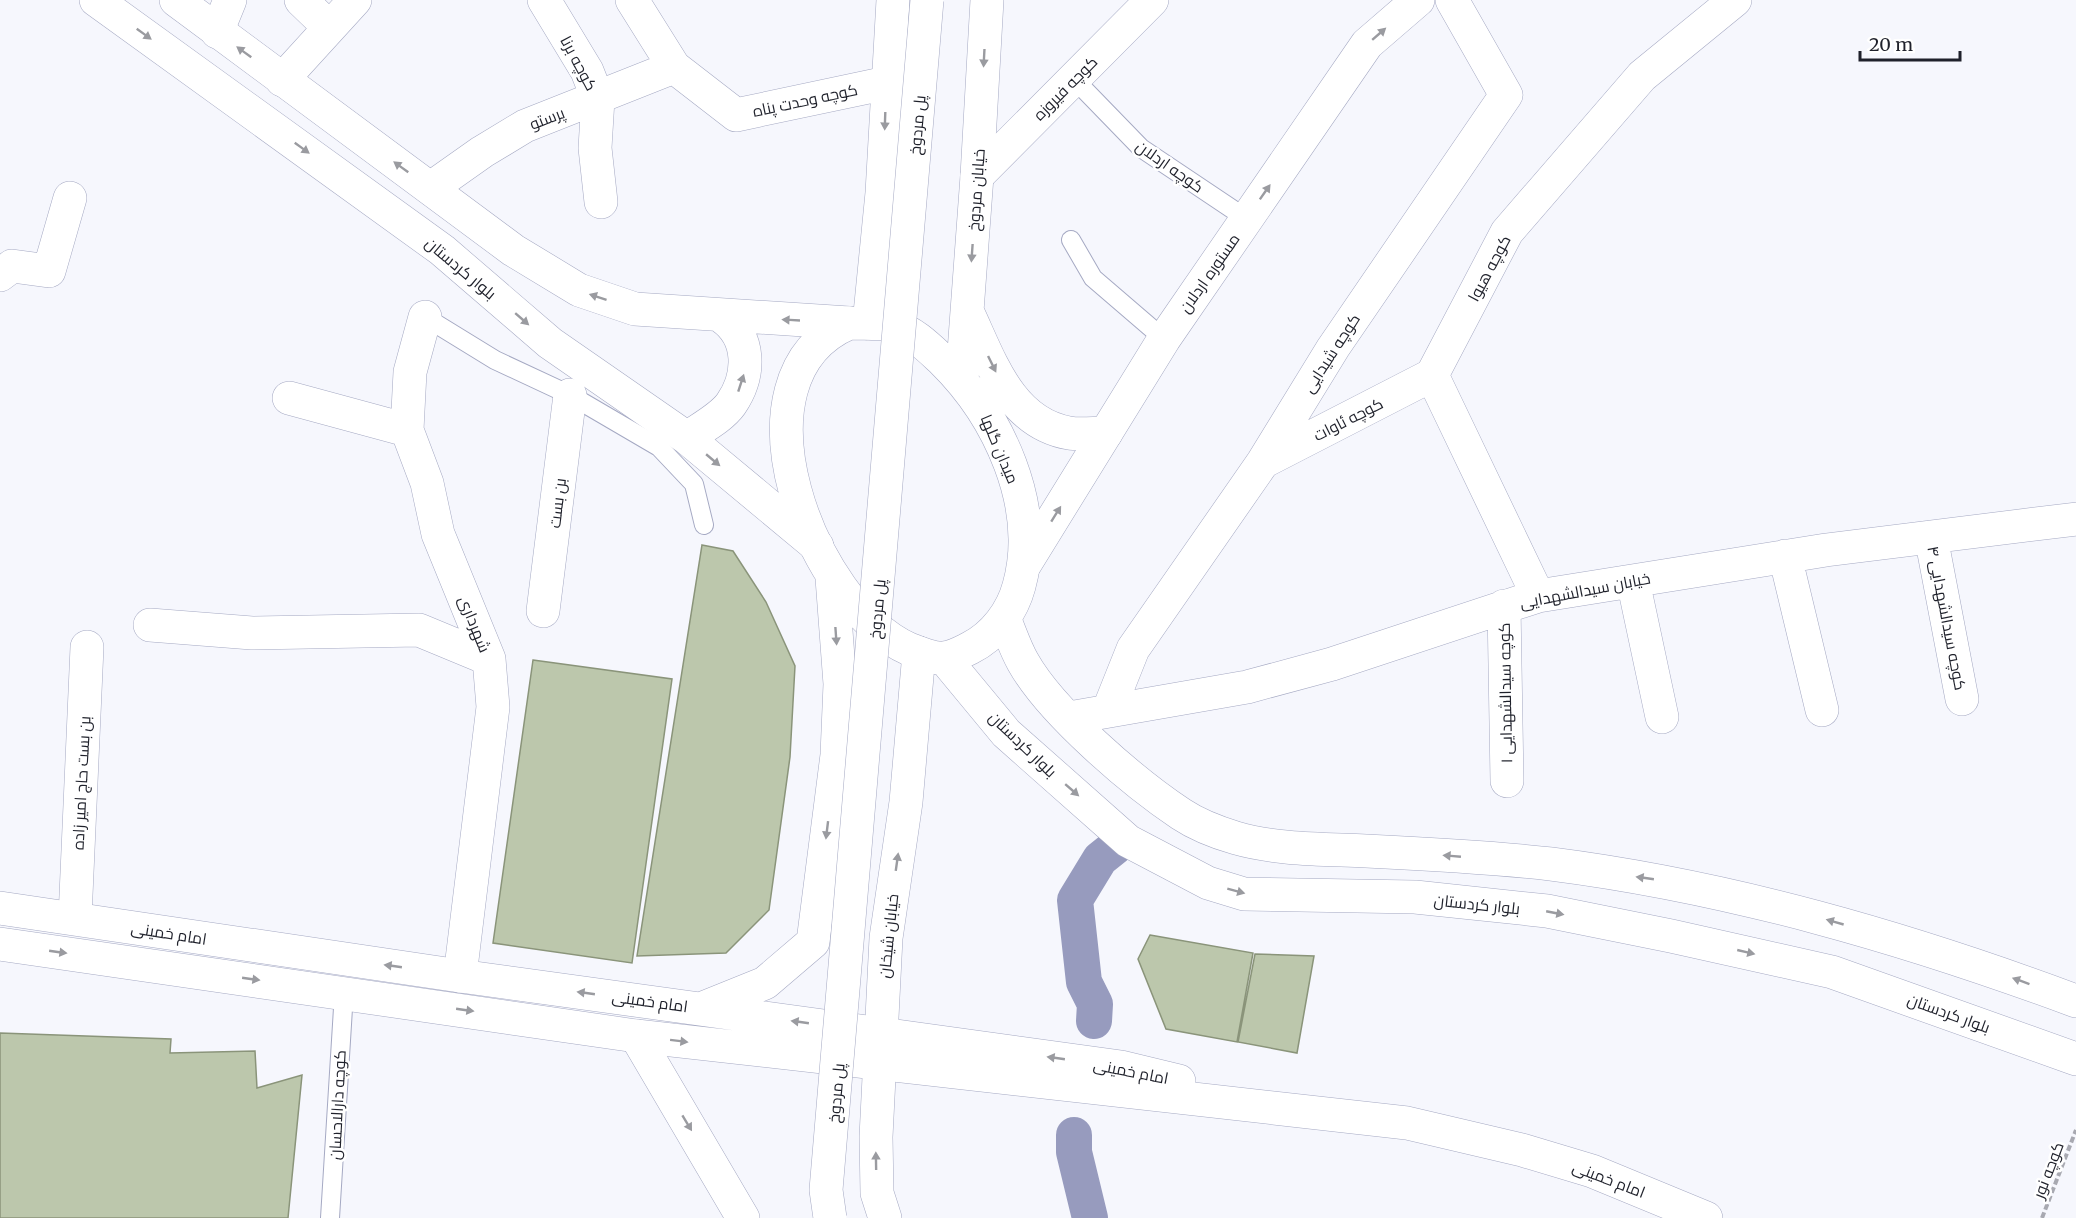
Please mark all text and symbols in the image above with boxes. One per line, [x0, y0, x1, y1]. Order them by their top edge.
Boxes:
scale bar [1860, 24, 1960, 62]
one-way arrow [135, 28, 151, 40]
one-way arrow [1371, 28, 1386, 41]
street label: کوچه برنا [555, 32, 602, 95]
text: 20 m [1869, 33, 1913, 56]
one-way arrow [236, 46, 252, 58]
one-way arrow [979, 49, 988, 68]
street label: کوچه فیروزه [1029, 52, 1103, 126]
street label: کوچه وحدت پناه [751, 79, 860, 123]
street label: پل مردوخ [904, 94, 932, 156]
street label: پرستو [526, 102, 569, 136]
one-way arrow [881, 112, 890, 131]
street label: کوچه اردلان [1131, 135, 1208, 198]
one-way arrow [294, 142, 309, 154]
street label: خیابان مردوخ [963, 148, 991, 232]
one-way arrow [394, 161, 409, 173]
one-way arrow [1259, 184, 1270, 200]
street label: مستوره اردلان [1174, 229, 1245, 317]
street label: کوچه هیوا [1463, 231, 1517, 305]
street label: بلوار کردستان [421, 233, 501, 304]
one-way arrow [967, 244, 976, 263]
one-way arrow [589, 292, 607, 301]
street label: کوچه شیدایی [1298, 310, 1366, 397]
one-way arrow [514, 312, 529, 325]
one-way arrow [781, 316, 800, 325]
one-way arrow [987, 356, 996, 373]
one-way arrow [736, 374, 746, 392]
street label: کوچه ئاوات [1310, 393, 1387, 447]
street label: میدان گلها [976, 411, 1024, 487]
one-way arrow [705, 453, 720, 466]
street label: بن بست [544, 477, 571, 529]
one-way arrow [1050, 506, 1061, 522]
street label: کوچه سیدالشهدایی ۴ [1921, 544, 1971, 692]
street label: خیابان سیدالشهدایی [1518, 568, 1652, 613]
street label: پل مردوخ [864, 578, 892, 640]
street label: شهرداری [454, 593, 495, 656]
street label: کوچه سیدالشهدایی ۱ [1494, 622, 1518, 764]
one-way arrow [832, 627, 841, 646]
street label: بلوار کردستان [984, 707, 1061, 782]
street label: بن بست حاج امیر زاده [67, 715, 96, 851]
one-way arrow [1064, 783, 1079, 797]
one-way arrow [822, 821, 832, 840]
one-way arrow [893, 852, 902, 871]
one-way arrow [1442, 852, 1461, 861]
one-way arrow [1636, 874, 1655, 883]
one-way arrow [1227, 887, 1245, 896]
street label: بلوار کردستان [1433, 890, 1521, 919]
street label: خیابان شیخان [874, 893, 903, 979]
one-way arrow [1546, 909, 1565, 918]
street label: امام خمینی [129, 917, 208, 951]
one-way arrow [1826, 917, 1844, 926]
one-way arrow [49, 947, 68, 956]
one-way arrow [1737, 948, 1755, 958]
one-way arrow [384, 961, 403, 970]
one-way arrow [242, 975, 261, 984]
one-way arrow [2012, 975, 2030, 985]
street label: امام خمینی [611, 986, 689, 1018]
one-way arrow [577, 988, 596, 997]
street label: بلوار کردستان [1905, 989, 1993, 1038]
one-way arrow [455, 1006, 474, 1015]
one-way arrow [791, 1017, 810, 1027]
one-way arrow [669, 1036, 688, 1046]
street label: کوچه دارالاحسان [324, 1050, 352, 1161]
one-way arrow [1046, 1053, 1065, 1062]
street label: امام خمینی [1091, 1054, 1170, 1090]
street label: پل مردوخ [823, 1062, 851, 1124]
one-way arrow [682, 1115, 692, 1132]
street label: کوچه نور [2028, 1139, 2070, 1203]
one-way arrow [871, 1151, 881, 1170]
street label: امام خمینی [1569, 1156, 1648, 1204]

